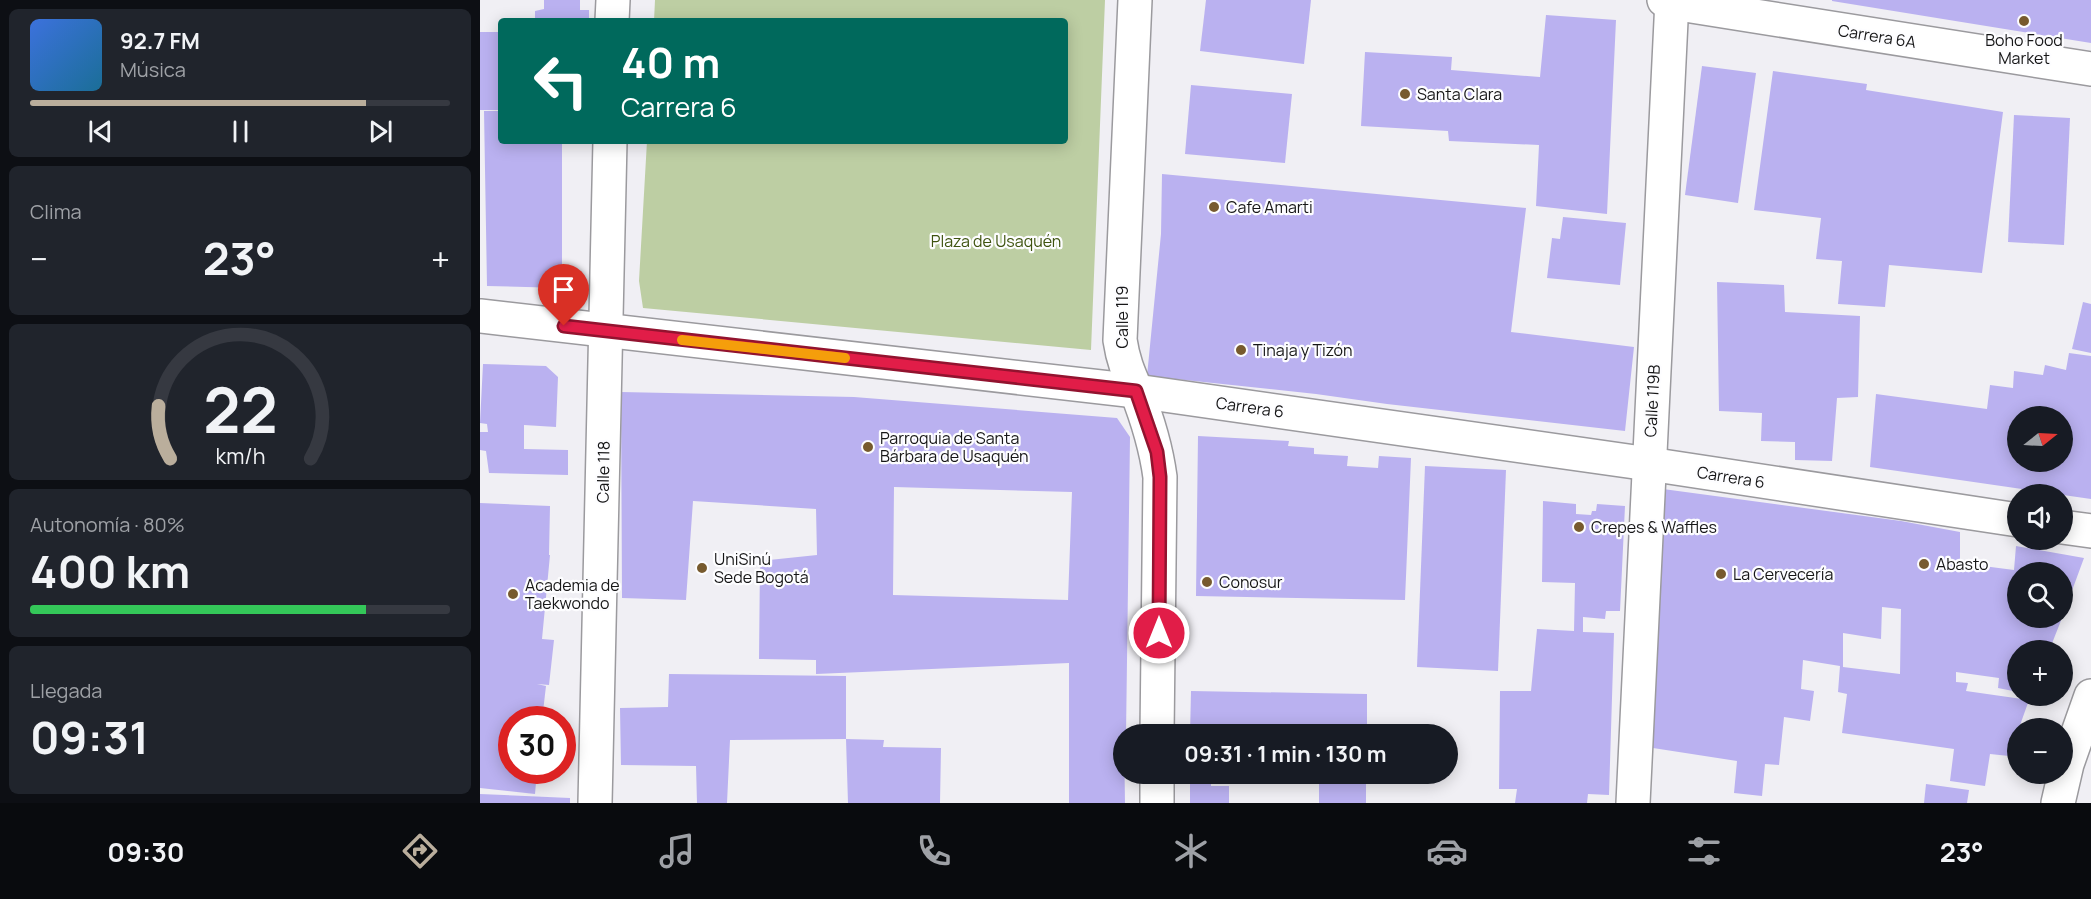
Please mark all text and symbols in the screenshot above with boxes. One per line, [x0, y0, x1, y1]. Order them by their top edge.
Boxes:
marker: Boho Food Market [2017, 14, 2031, 28]
street label: Carrera 6A [1836, 19, 1918, 53]
text: 92.7 FM [120, 26, 200, 56]
place label: Boho Food Market [1985, 29, 2063, 69]
text: 40 m [621, 33, 720, 91]
icon: left [522, 42, 600, 120]
text: Música [120, 56, 186, 83]
place label: Santa Clara [1417, 83, 1502, 105]
marker: Santa Clara [1398, 87, 1412, 101]
text: Carrera 6 [621, 88, 737, 125]
icon: previous [84, 115, 117, 148]
icon: pause [224, 115, 257, 148]
icon: next [364, 115, 397, 148]
place label: Cafe Amarti [1226, 196, 1313, 218]
text: Clima [30, 198, 82, 225]
marker: Cafe Amarti [1207, 200, 1221, 214]
text: 23° [203, 227, 276, 289]
park label: Plaza de Usaquén [931, 230, 1061, 252]
text: − [30, 236, 48, 281]
text: + [431, 236, 450, 281]
pin [538, 264, 589, 326]
icon: arrive [547, 273, 580, 306]
street label: Calle 119 [1111, 286, 1133, 348]
place label: Tinaja y Tizón [1253, 339, 1353, 361]
marker: Tinaja y Tizón [1234, 343, 1248, 357]
street label: Calle 119B [1639, 364, 1665, 438]
text: 22 [203, 366, 277, 452]
street label: Carrera 6 [1215, 391, 1285, 423]
north arrow [2007, 406, 2073, 472]
map controls [2007, 406, 2073, 784]
place label: Parroquia de Santa Bárbara de Usaquén [880, 427, 1029, 467]
marker: Parroquia de Santa Bárbara de Usaquén [861, 440, 875, 454]
text: km/h [215, 441, 265, 470]
street label: Calle 118 [591, 441, 615, 503]
street label: Carrera 6 [1695, 461, 1767, 493]
button: sound [2007, 484, 2073, 550]
text: Autonomía · 80% [30, 511, 185, 538]
place label: Crepes & Waffles [1591, 516, 1717, 538]
marker: Crepes & Waffles [1572, 520, 1586, 534]
text: 400 km [30, 540, 190, 602]
place label: UniSinú Sede Bogotá [714, 548, 809, 588]
place label: Abasto [1936, 553, 1988, 575]
marker: Abasto [1917, 557, 1931, 571]
marker: UniSinú Sede Bogotá [695, 561, 709, 575]
button: search [2007, 562, 2073, 628]
place label: La Cervecería [1733, 563, 1833, 585]
marker: La Cervecería [1714, 567, 1728, 581]
place label: Conosur [1219, 571, 1283, 593]
place label: Academia de Taekwondo [525, 574, 620, 614]
marker: Conosur [1200, 575, 1214, 589]
marker: Academia de Taekwondo [506, 587, 520, 601]
position arrow [1127, 601, 1191, 665]
button: + [2007, 640, 2073, 706]
text: Llegada [30, 677, 102, 704]
text: 09:31 [30, 706, 149, 768]
speed limit sign: 30 [498, 706, 576, 784]
button: − [2007, 718, 2073, 784]
text: 09:31 · 1 min · 130 m [1184, 739, 1387, 769]
icon: directions [399, 830, 441, 872]
icon: music [656, 830, 698, 872]
icon: phone [913, 830, 955, 872]
icon: climate [1170, 830, 1212, 872]
icon: car [1426, 830, 1468, 872]
icon: filters [1683, 830, 1725, 872]
text: 09:30 [107, 833, 185, 870]
text: 23° [1940, 833, 1984, 870]

